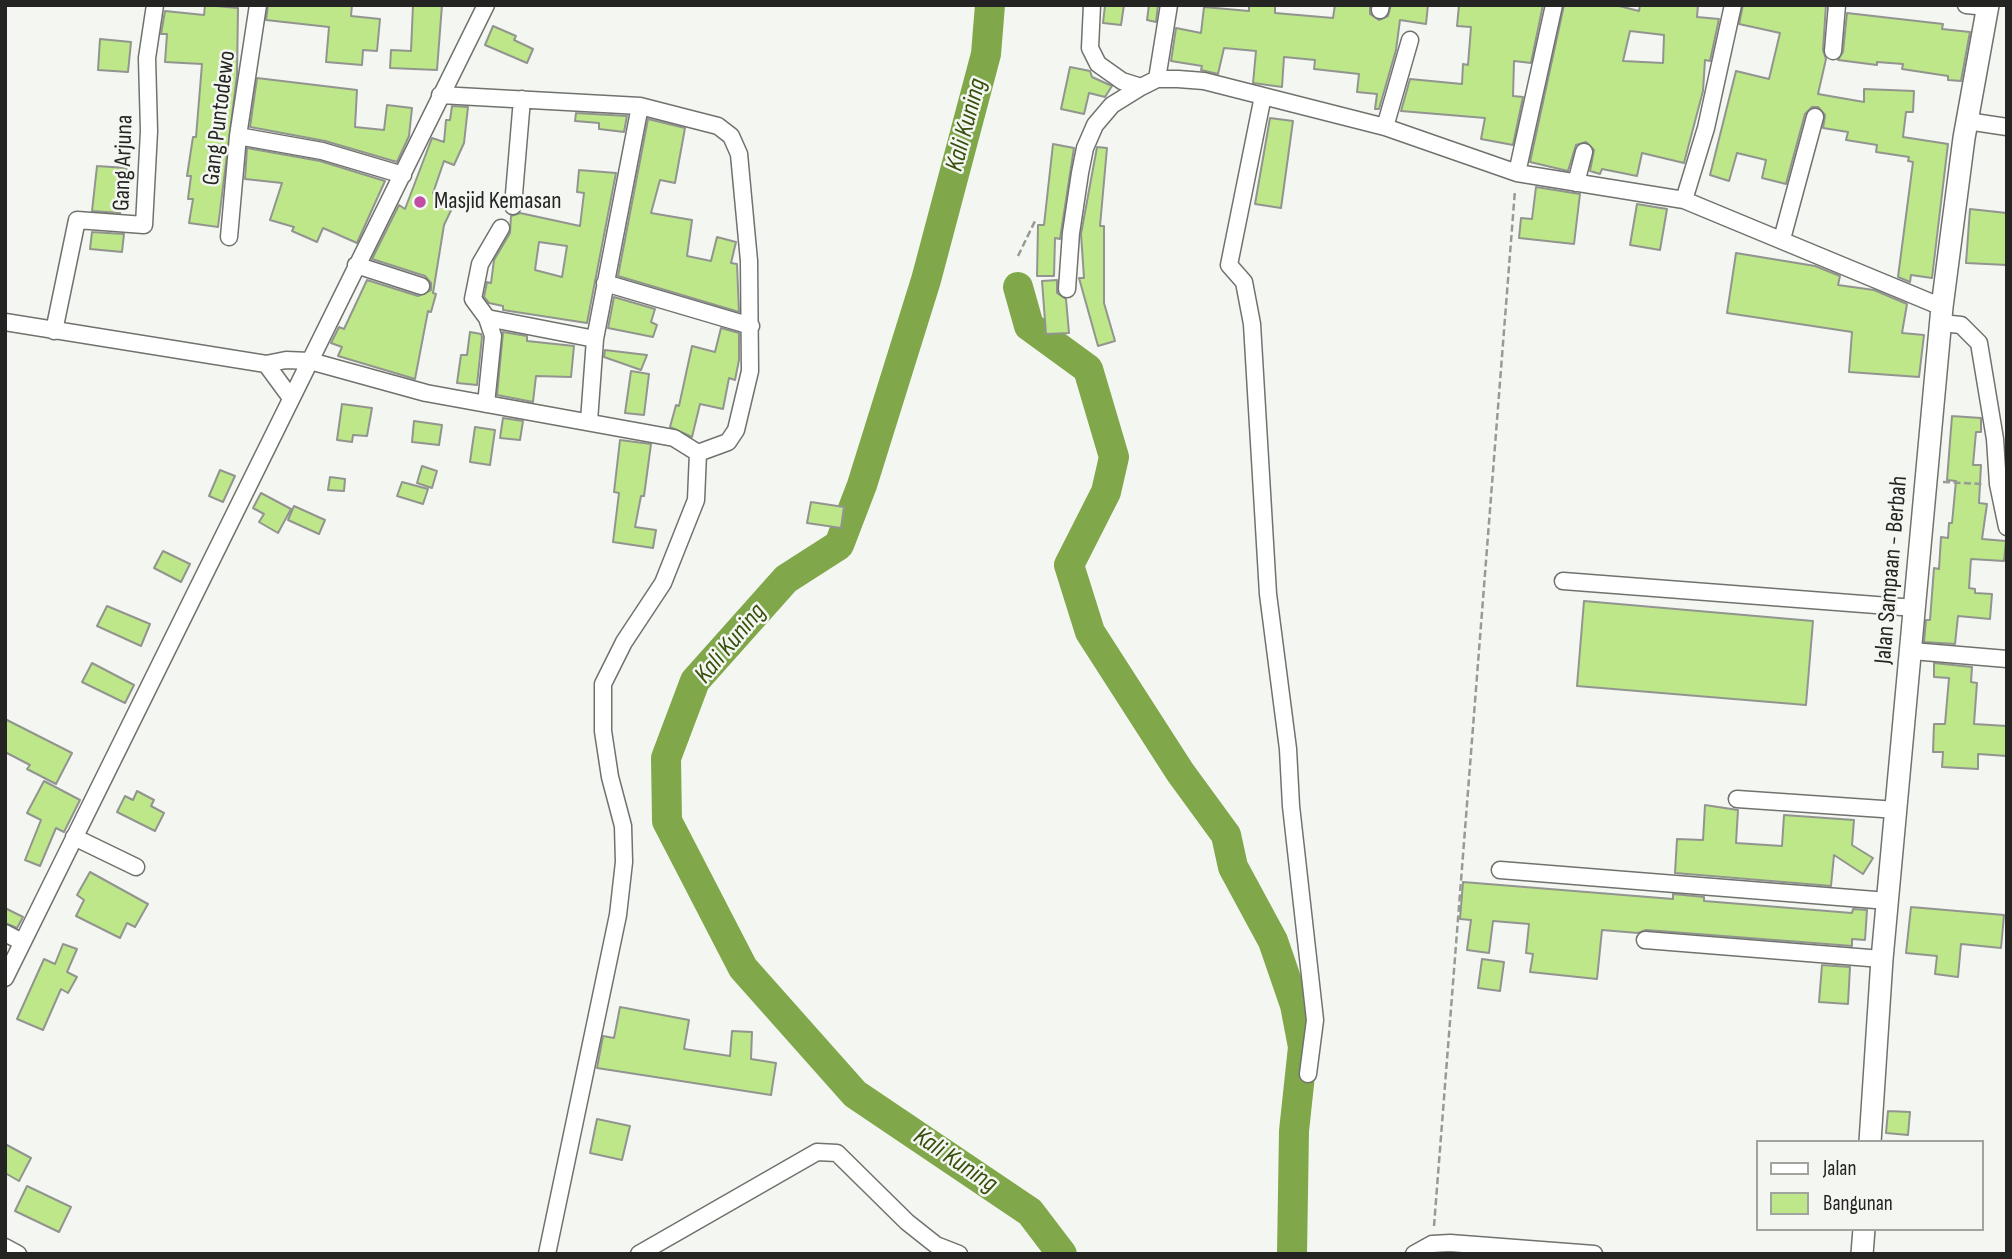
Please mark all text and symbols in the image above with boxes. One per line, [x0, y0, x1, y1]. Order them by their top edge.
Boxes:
street label: Gang Puntodewo [197, 49, 243, 187]
water label: Kali Kuning [940, 75, 994, 175]
street label: Gang Arjuna [108, 114, 140, 212]
place label: Masjid Kemasan [434, 188, 561, 216]
marker: Masjid Kemasan [412, 194, 428, 210]
street label: Jalan Sampaan - Berbah [1869, 475, 1915, 665]
water label: Kali Kuning [689, 598, 773, 690]
water label: Kali Kuning [907, 1122, 1003, 1200]
legend [1756, 1140, 1984, 1231]
text: Jalan [1823, 1156, 1856, 1181]
text: Bangunan [1823, 1191, 1893, 1216]

